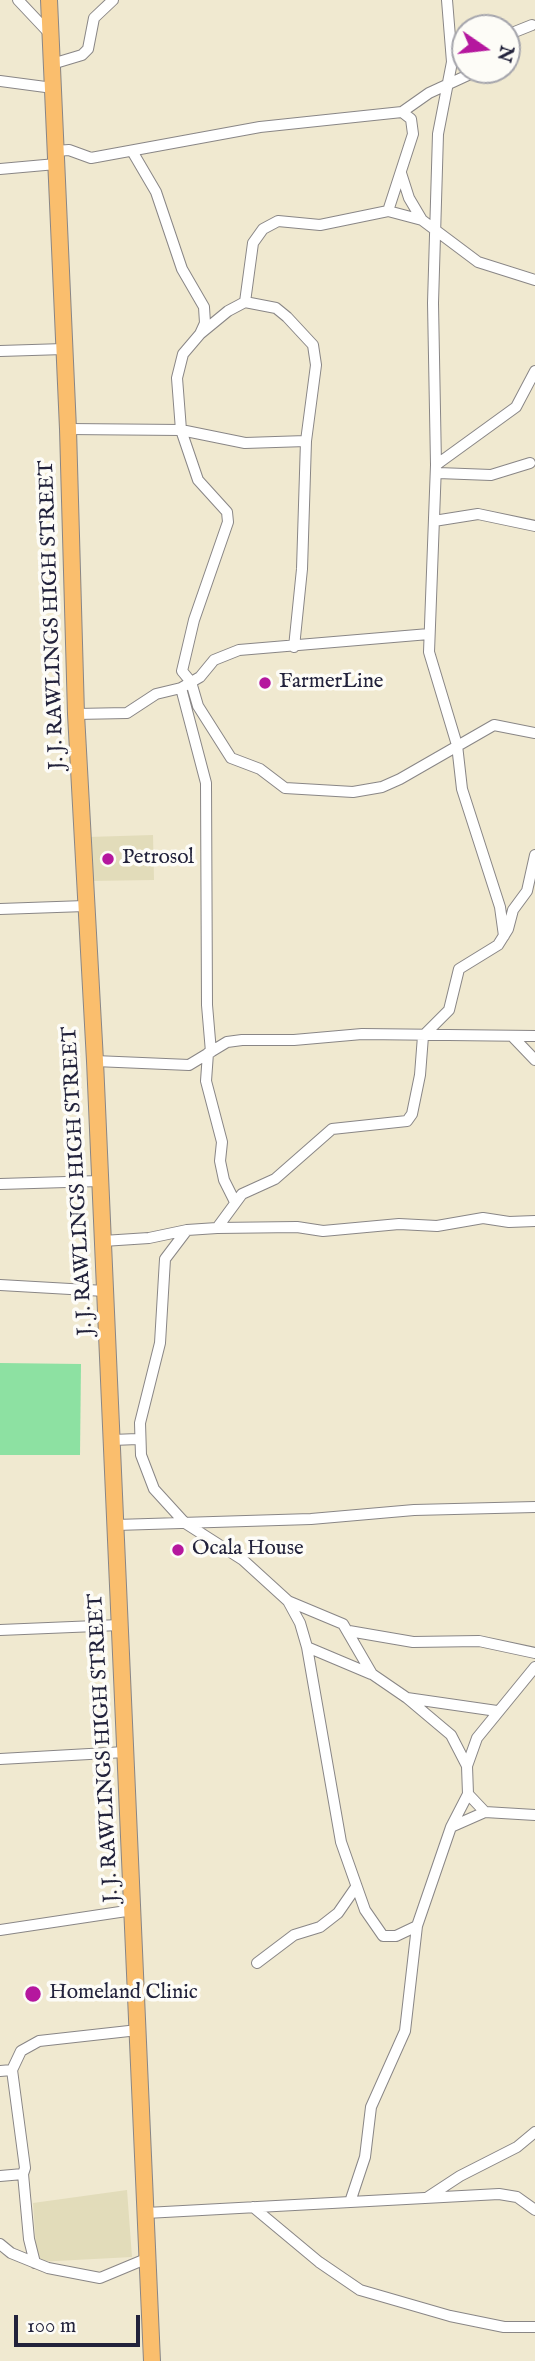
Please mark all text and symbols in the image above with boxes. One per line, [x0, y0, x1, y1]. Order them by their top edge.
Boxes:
north arrow [451, 14, 521, 84]
text: N [491, 43, 518, 64]
street label: J. J. RAWLINGS HIGH STREET [35, 460, 71, 770]
place label: FarmerLine [279, 670, 383, 696]
marker: FarmerLine [257, 675, 273, 691]
place label: Petrosol [122, 846, 194, 872]
marker: Petrosol [100, 851, 116, 867]
street label: J. J. RAWLINGS HIGH STREET [58, 1026, 100, 1336]
place label: Ocala House [192, 1537, 304, 1563]
marker: Ocala House [170, 1542, 186, 1558]
street label: J. J. RAWLINGS HIGH STREET [84, 1593, 126, 1903]
place label: Homeland Clinic [49, 1981, 198, 2007]
marker: Homeland Clinic [23, 1984, 43, 2004]
scale bar [18, 2302, 144, 2346]
text: 100 m [27, 2313, 76, 2340]

